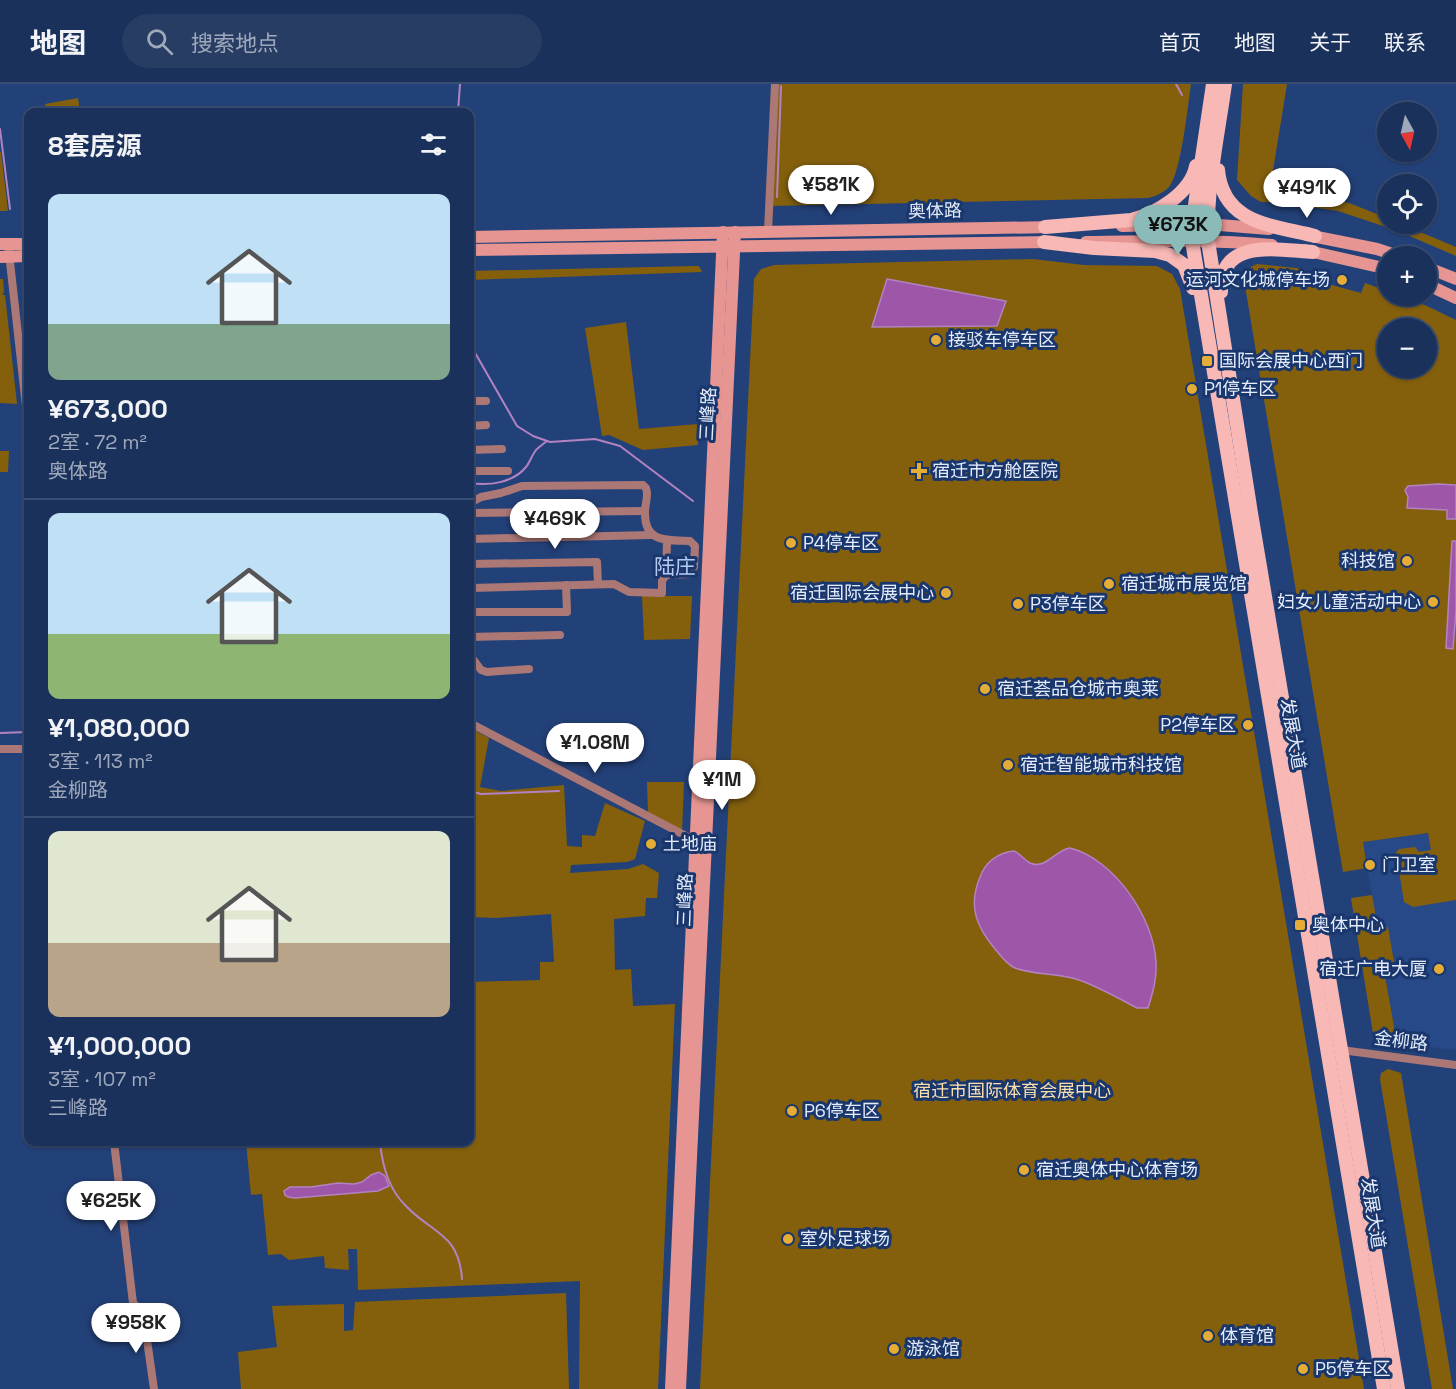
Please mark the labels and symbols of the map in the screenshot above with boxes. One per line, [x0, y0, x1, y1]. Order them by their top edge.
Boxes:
north arrow [1377, 102, 1437, 162]
pin: ¥581K [789, 165, 873, 216]
pin: ¥491K [1265, 168, 1349, 219]
street label: 奥体路 [908, 199, 962, 222]
pin: ¥673K [1136, 205, 1220, 256]
place label: 运河文化城停车场 [1186, 268, 1330, 291]
marker: 运河文化城停车场 [1335, 273, 1349, 287]
place label: 接驳车停车区 [948, 328, 1056, 351]
marker: 接驳车停车区 [929, 333, 943, 347]
place label: 国际会展中心西门 [1219, 349, 1363, 372]
marker: 国际会展中心西门 [1200, 354, 1214, 368]
place label: P1停车区 [1204, 377, 1276, 400]
marker: P1停车区 [1185, 382, 1199, 396]
street label: 三峰路 [695, 386, 720, 442]
place label: 宿迁市方舱医院 [932, 459, 1058, 482]
marker: 宿迁市方舱医院 [910, 462, 928, 480]
pin: ¥469K [513, 499, 597, 550]
place label: P4停车区 [803, 531, 879, 554]
marker: P4停车区 [784, 536, 798, 550]
place label: 科技馆 [1341, 549, 1395, 572]
district label: 陆庄 [654, 553, 696, 580]
marker: 科技馆 [1400, 554, 1414, 568]
place label: 宿迁城市展览馆 [1121, 572, 1247, 595]
marker: 宿迁城市展览馆 [1102, 577, 1116, 591]
place label: 宿迁国际会展中心 [790, 581, 934, 604]
marker: 宿迁国际会展中心 [939, 586, 953, 600]
place label: 妇女儿童活动中心 [1277, 590, 1421, 613]
place label: P3停车区 [1030, 592, 1106, 615]
marker: 妇女儿童活动中心 [1426, 595, 1440, 609]
marker: P3停车区 [1011, 597, 1025, 611]
place label: 宿迁荟品仓城市奥莱 [997, 677, 1159, 700]
marker: 宿迁荟品仓城市奥莱 [978, 682, 992, 696]
street label: 发展大道 [1276, 696, 1311, 771]
place label: P2停车区 [1160, 713, 1236, 736]
marker: P2停车区 [1241, 718, 1255, 732]
pin: ¥1.08M [546, 723, 644, 774]
place label: 宿迁智能城市科技馆 [1020, 753, 1182, 776]
marker: 宿迁智能城市科技馆 [1001, 758, 1015, 772]
pin: ¥1M [693, 760, 751, 811]
place label: 土地庙 [663, 832, 717, 855]
marker: 土地庙 [644, 837, 658, 851]
place label: 门卫室 [1382, 853, 1436, 876]
marker: 门卫室 [1363, 858, 1377, 872]
street label: 三峰路 [672, 873, 697, 927]
place label: 奥体中心 [1312, 913, 1384, 936]
marker: 奥体中心 [1293, 918, 1307, 932]
place label: 宿迁广电大厦 [1319, 957, 1427, 980]
marker: 宿迁广电大厦 [1432, 962, 1446, 976]
street label: 金柳路 [1373, 1026, 1429, 1055]
park label: 宿迁市国际体育会展中心 [913, 1079, 1111, 1102]
place label: P6停车区 [804, 1099, 880, 1122]
marker: P6停车区 [785, 1104, 799, 1118]
place label: 宿迁奥体中心体育场 [1036, 1158, 1198, 1181]
marker: 宿迁奥体中心体育场 [1017, 1163, 1031, 1177]
street label: 发展大道 [1357, 1176, 1390, 1250]
pin: ¥625K [69, 1181, 153, 1232]
place label: 室外足球场 [800, 1227, 890, 1250]
marker: 室外足球场 [781, 1232, 795, 1246]
pin: ¥958K [94, 1303, 178, 1354]
place label: 体育馆 [1220, 1324, 1274, 1347]
marker: 体育馆 [1201, 1329, 1215, 1343]
place label: 游泳馆 [906, 1337, 960, 1360]
marker: 游泳馆 [887, 1342, 901, 1356]
place label: P5停车区 [1315, 1357, 1391, 1380]
marker: P5停车区 [1296, 1362, 1310, 1376]

